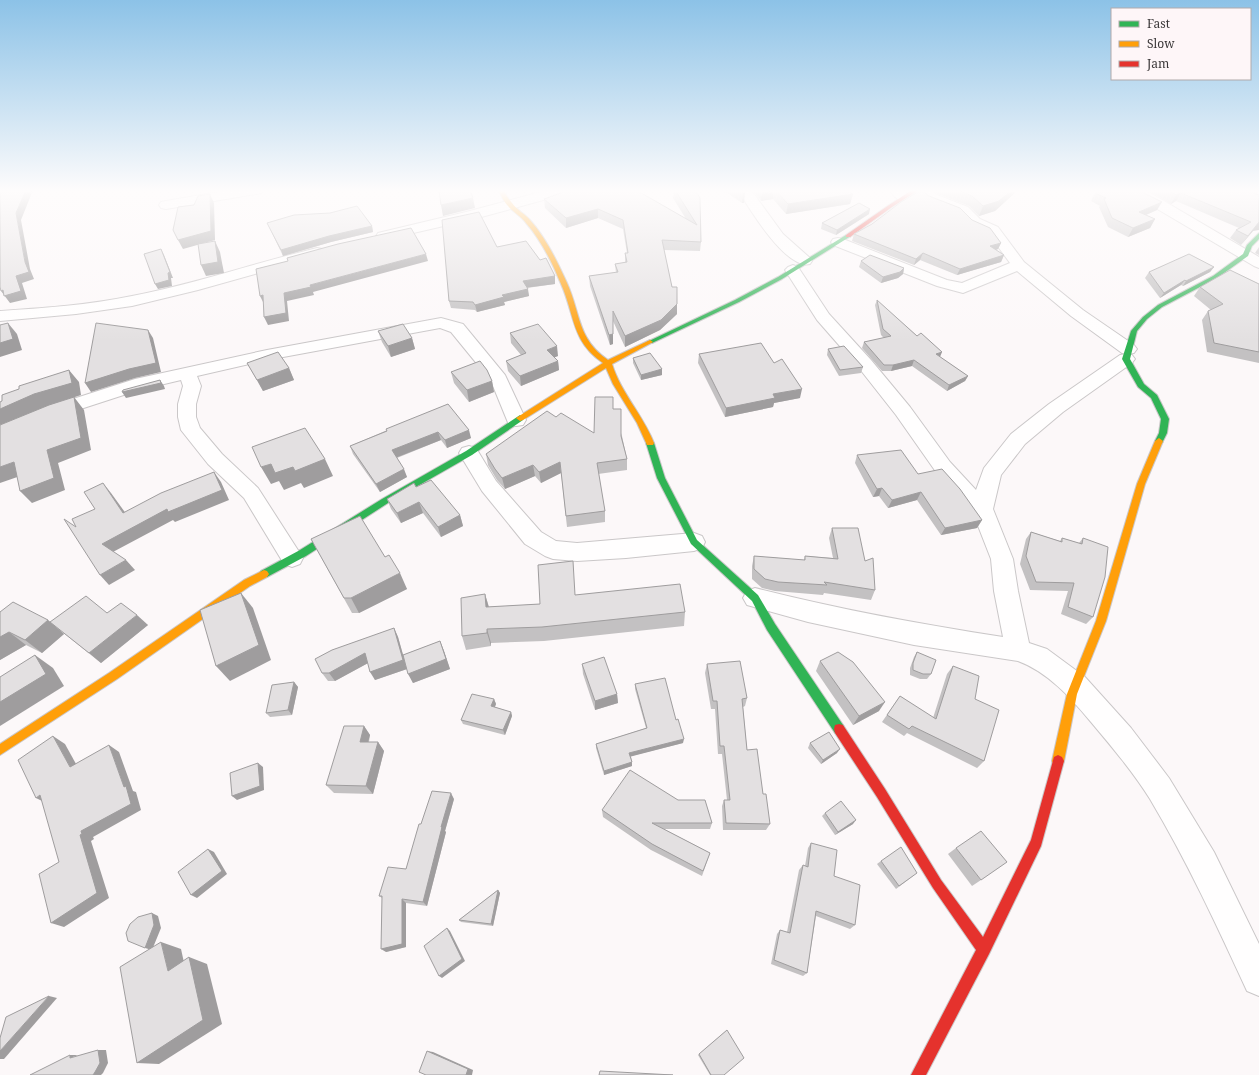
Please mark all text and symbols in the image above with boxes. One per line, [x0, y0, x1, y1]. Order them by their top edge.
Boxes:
legend [1111, 8, 1251, 80]
text: Fast [1147, 15, 1170, 32]
text: Slow [1147, 35, 1175, 52]
text: Jam [1146, 55, 1169, 72]

